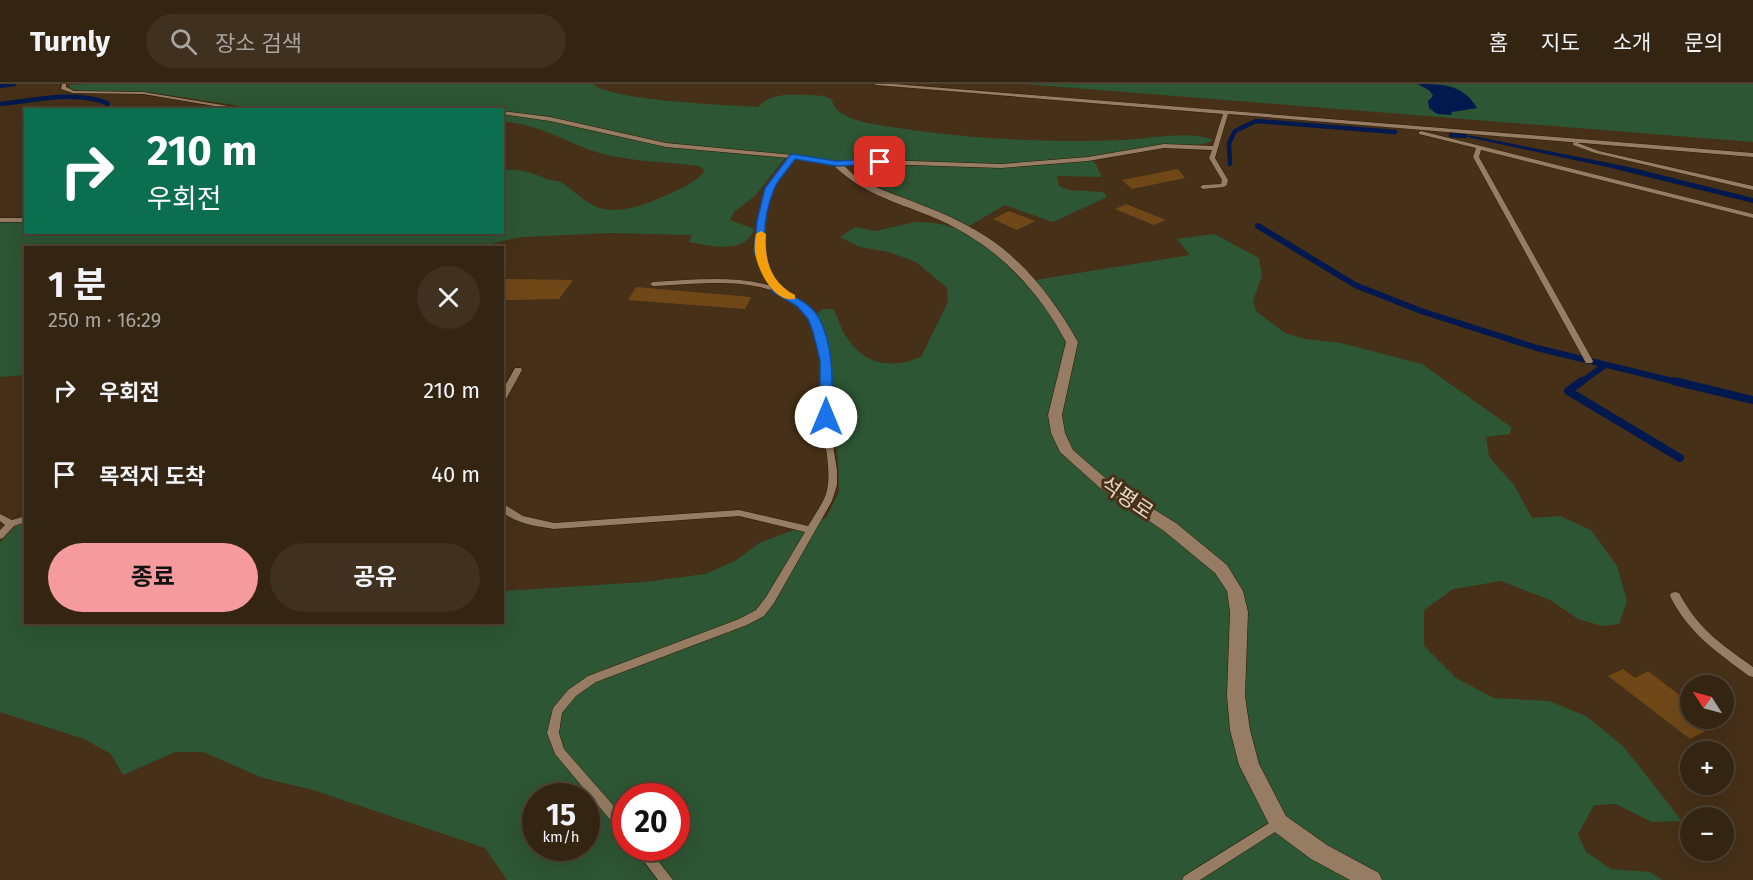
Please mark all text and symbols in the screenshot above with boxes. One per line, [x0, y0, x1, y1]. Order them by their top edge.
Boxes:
search box [146, 14, 566, 68]
text: Turnly [30, 25, 110, 58]
icon: search [167, 25, 200, 58]
text: 장소 검색 [215, 30, 302, 57]
text: 홈 [1489, 30, 1508, 56]
text: 지도 [1541, 30, 1580, 56]
text: 소개 [1613, 30, 1651, 56]
text: 문의 [1684, 30, 1723, 56]
text: 210 m [147, 126, 257, 176]
icon: right [48, 132, 126, 210]
pin [854, 136, 905, 187]
icon: arrive [863, 145, 896, 178]
text: 우회전 [147, 183, 222, 215]
text: 1 분 [48, 263, 106, 307]
button: close [417, 266, 480, 329]
text: 250 m · 16:29 [48, 308, 161, 332]
icon: right [48, 374, 81, 407]
text: 210 m [423, 377, 480, 404]
text: 우회전 [99, 379, 160, 406]
position arrow [794, 385, 858, 449]
icon: arrive [48, 458, 81, 491]
text: 40 m [431, 461, 480, 488]
text: 목적지 도착 [99, 463, 205, 490]
street label: 석평로 [1096, 471, 1158, 525]
button: 종료 [48, 543, 258, 612]
button: 공유 [270, 543, 480, 612]
north arrow [1680, 675, 1734, 729]
map controls [1680, 675, 1734, 861]
button: + [1680, 741, 1734, 795]
speed limit sign: 20 [612, 783, 690, 861]
text: 15 [546, 797, 576, 833]
button: − [1680, 807, 1734, 861]
text: km/h [542, 828, 580, 846]

